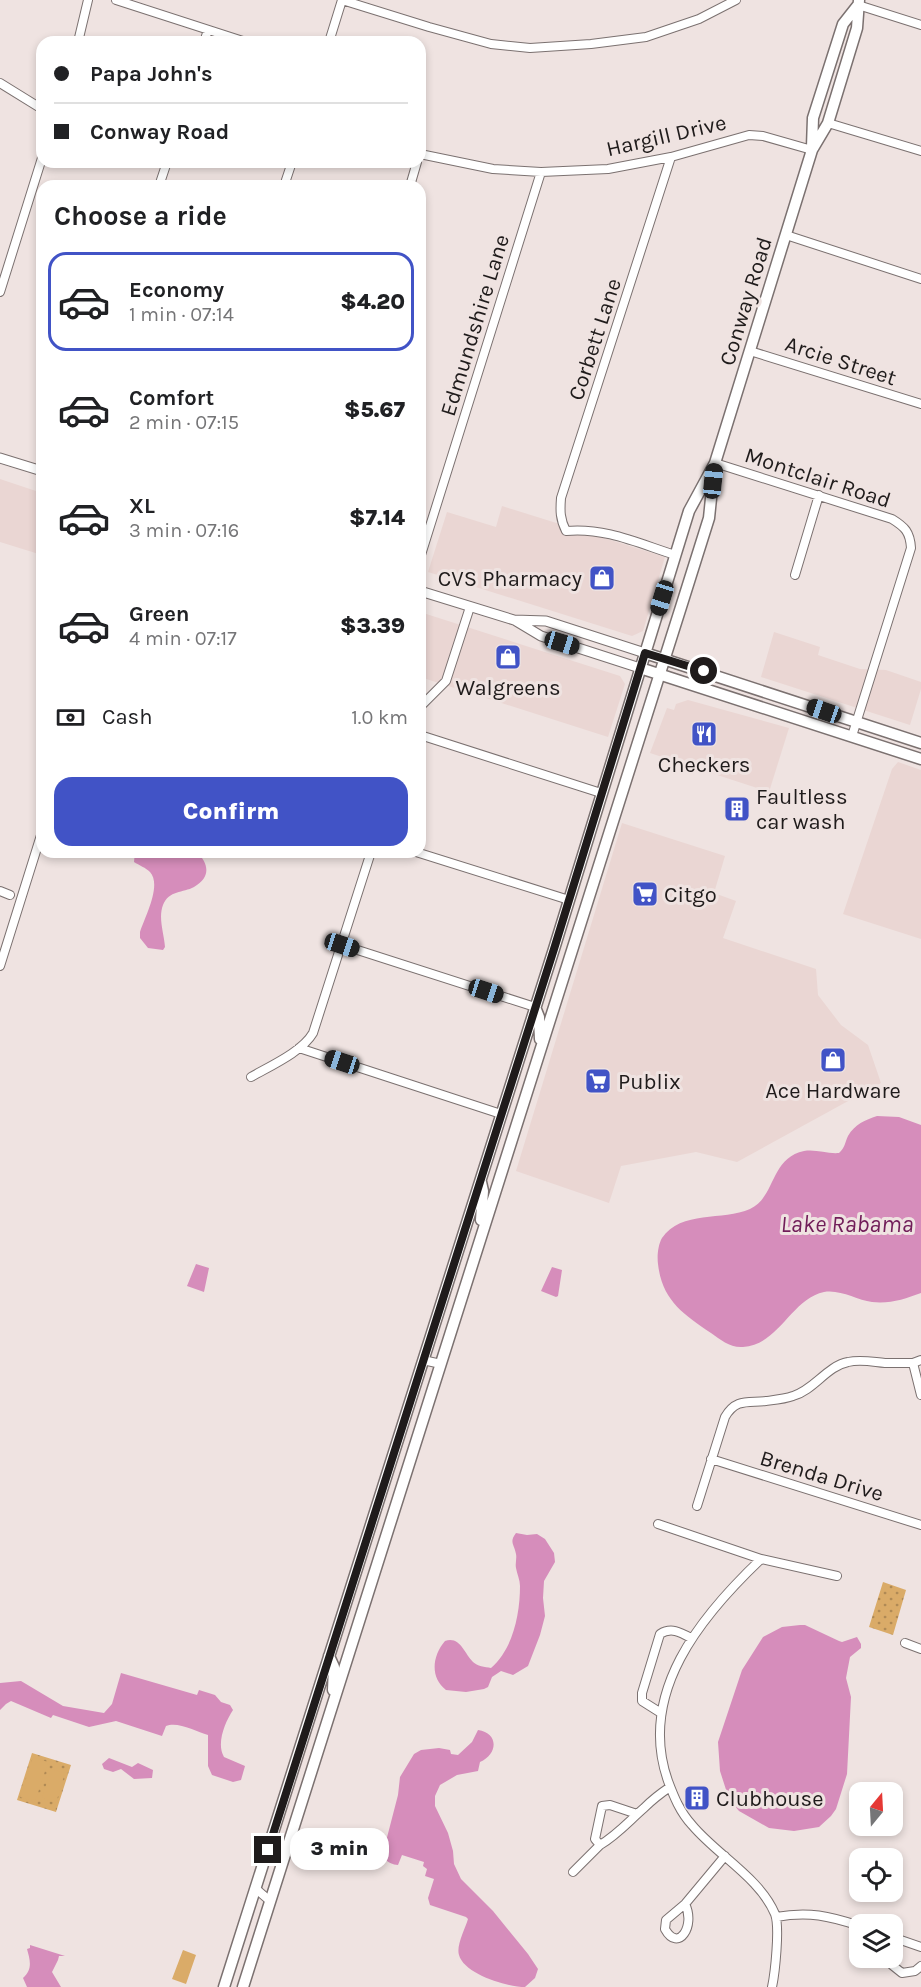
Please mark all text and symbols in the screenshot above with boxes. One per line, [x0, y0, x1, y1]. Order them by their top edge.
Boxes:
text: Papa John's [90, 61, 213, 87]
street label: Hargill Drive [604, 110, 729, 162]
text: Conway Road [90, 119, 229, 145]
text: Choose a ride [54, 200, 227, 232]
street label: Edmundshire Lane [435, 231, 515, 419]
street label: Conway Road [714, 234, 778, 369]
icon: car [57, 275, 111, 329]
street label: Corbett Lane [563, 275, 627, 404]
text: Economy [129, 277, 224, 303]
text: $4.20 [340, 289, 405, 315]
text: 1 min · 07:14 [129, 303, 234, 326]
street label: Arcie Street [782, 331, 900, 391]
icon: car [57, 383, 111, 437]
text: Comfort [129, 385, 214, 411]
text: $5.67 [344, 397, 405, 423]
text: 2 min · 07:15 [129, 411, 239, 434]
street label: Montclair Road [741, 442, 894, 514]
car [702, 462, 724, 500]
icon: car [57, 491, 111, 545]
text: XL [129, 493, 155, 519]
text: $7.14 [349, 505, 405, 531]
text: 3 min · 07:16 [129, 519, 239, 542]
shop icon: CVS Pharmacy [587, 563, 617, 593]
place label: CVS Pharmacy [438, 566, 582, 592]
car [648, 578, 676, 618]
icon: car [57, 599, 111, 653]
text: Green [129, 601, 190, 627]
text: $3.39 [340, 613, 405, 639]
text: 4 min · 07:17 [129, 627, 237, 650]
car [542, 629, 582, 657]
shop icon: Walgreens [493, 642, 523, 672]
route start [690, 657, 717, 684]
place label: Walgreens [455, 675, 561, 701]
car [804, 697, 844, 725]
icon: cash [54, 701, 87, 734]
text: Cash [102, 704, 152, 730]
text: 1.0 km [351, 706, 408, 729]
restaurant icon: Checkers [689, 719, 719, 749]
place label: Checkers [658, 752, 750, 778]
button: Confirm [54, 777, 408, 846]
place label: Faultless car wash [756, 784, 847, 835]
building icon: Faultless car wash [722, 794, 752, 824]
supermarket icon: Citgo [630, 879, 660, 909]
place label: Citgo [664, 882, 717, 908]
car [322, 931, 362, 959]
car [466, 977, 506, 1005]
shop icon: Ace Hardware [818, 1045, 848, 1075]
car [322, 1048, 362, 1076]
supermarket icon: Publix [583, 1066, 613, 1096]
place label: Publix [618, 1069, 681, 1095]
place label: Ace Hardware [765, 1078, 901, 1104]
water label: Lake Rabama [781, 1210, 914, 1238]
street label: Brenda Drive [757, 1445, 887, 1507]
north arrow [849, 1782, 903, 1836]
map controls [849, 1782, 903, 1968]
building icon: Clubhouse [682, 1783, 712, 1813]
place label: Clubhouse [716, 1786, 823, 1812]
callout: 3 min [289, 1829, 388, 1871]
route end [254, 1836, 281, 1863]
text: 3 min [311, 1837, 368, 1860]
button: locate [849, 1848, 903, 1902]
button: layers [849, 1914, 903, 1968]

